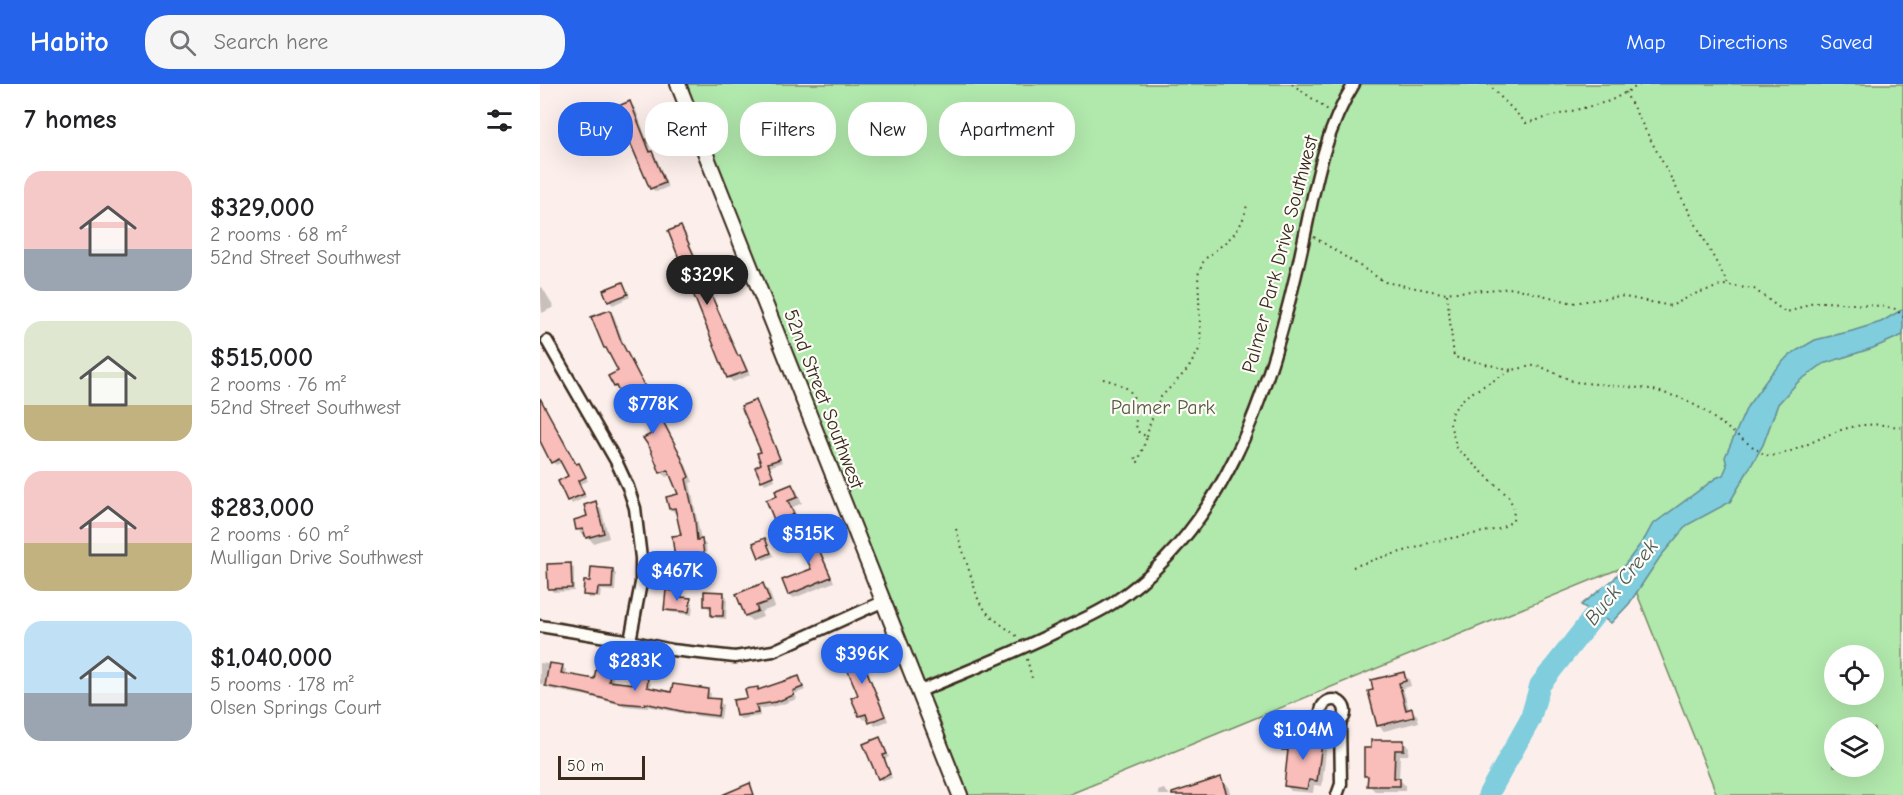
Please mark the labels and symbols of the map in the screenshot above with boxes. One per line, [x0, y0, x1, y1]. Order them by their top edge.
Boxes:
street label: Palmer Park Drive Southwest [1237, 132, 1323, 375]
pin: $329K [665, 255, 749, 306]
street label: 52nd Street Southwest [779, 306, 869, 493]
pin: $778K [611, 384, 695, 435]
park label: Palmer Park [1111, 396, 1216, 419]
pin: $515K [766, 514, 850, 565]
water label: Buck Creek [1579, 534, 1663, 630]
pin: $467K [635, 551, 719, 602]
pin: $396K [820, 634, 904, 685]
pin: $283K [593, 641, 677, 692]
pin: $1.04M [1254, 710, 1352, 761]
scale bar [558, 753, 645, 780]

